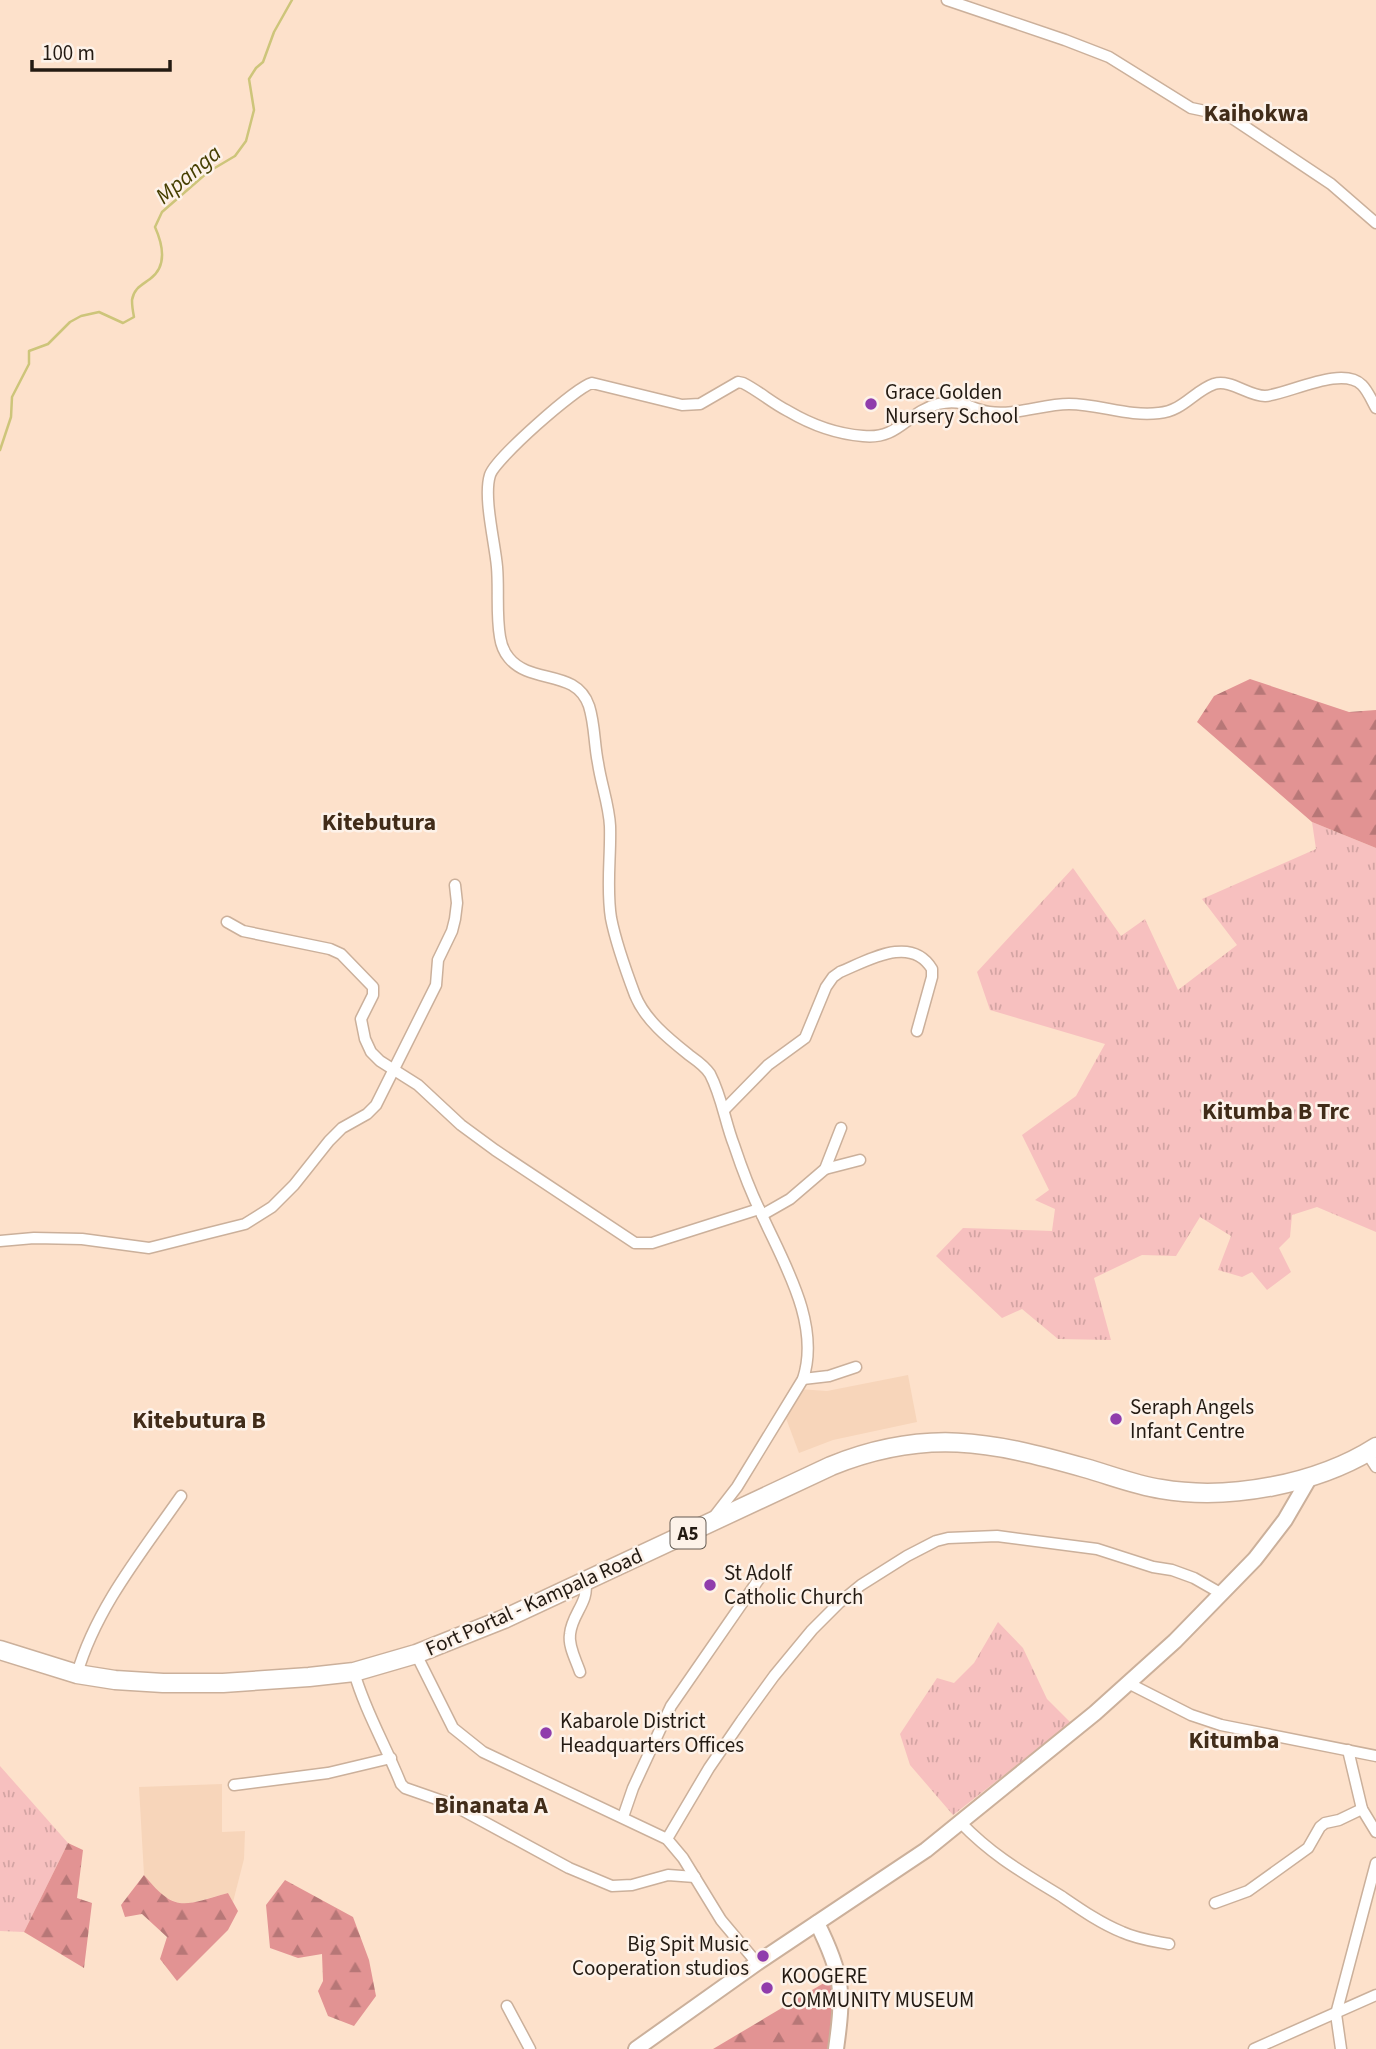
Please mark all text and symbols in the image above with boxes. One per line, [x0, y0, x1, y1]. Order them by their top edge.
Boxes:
scale bar [32, 28, 170, 72]
text: 100 m [42, 38, 95, 68]
district label: Kaihokwa [1203, 96, 1309, 131]
water label: Mpanga [148, 137, 229, 212]
place label: Grace Golden Nursery School [885, 377, 1019, 431]
marker: Grace Golden Nursery School [863, 396, 879, 412]
district label: Kitebutura [322, 805, 436, 840]
district label: Kitumba B Trc [1202, 1094, 1350, 1129]
place label: Seraph Angels Infant Centre [1130, 1392, 1254, 1446]
district label: Kitebutura B [132, 1403, 266, 1438]
marker: Seraph Angels Infant Centre [1108, 1411, 1124, 1427]
road number: A5 [670, 1518, 706, 1548]
street label: Fort Portal - Kampala Road [421, 1541, 647, 1663]
place label: St Adolf Catholic Church [724, 1558, 863, 1612]
marker: St Adolf Catholic Church [702, 1577, 718, 1593]
place label: Kabarole District Headquarters Offices [560, 1706, 744, 1760]
district label: Kitumba [1189, 1723, 1279, 1758]
marker: Kabarole District Headquarters Offices [538, 1725, 554, 1741]
district label: Binanata A [434, 1788, 548, 1823]
place label: Big Spit Music Cooperation studios [572, 1929, 749, 1983]
marker: Big Spit Music Cooperation studios [755, 1948, 771, 1964]
place label: KOOGERE COMMUNITY MUSEUM [781, 1961, 974, 2015]
marker: KOOGERE COMMUNITY MUSEUM [759, 1980, 775, 1996]

